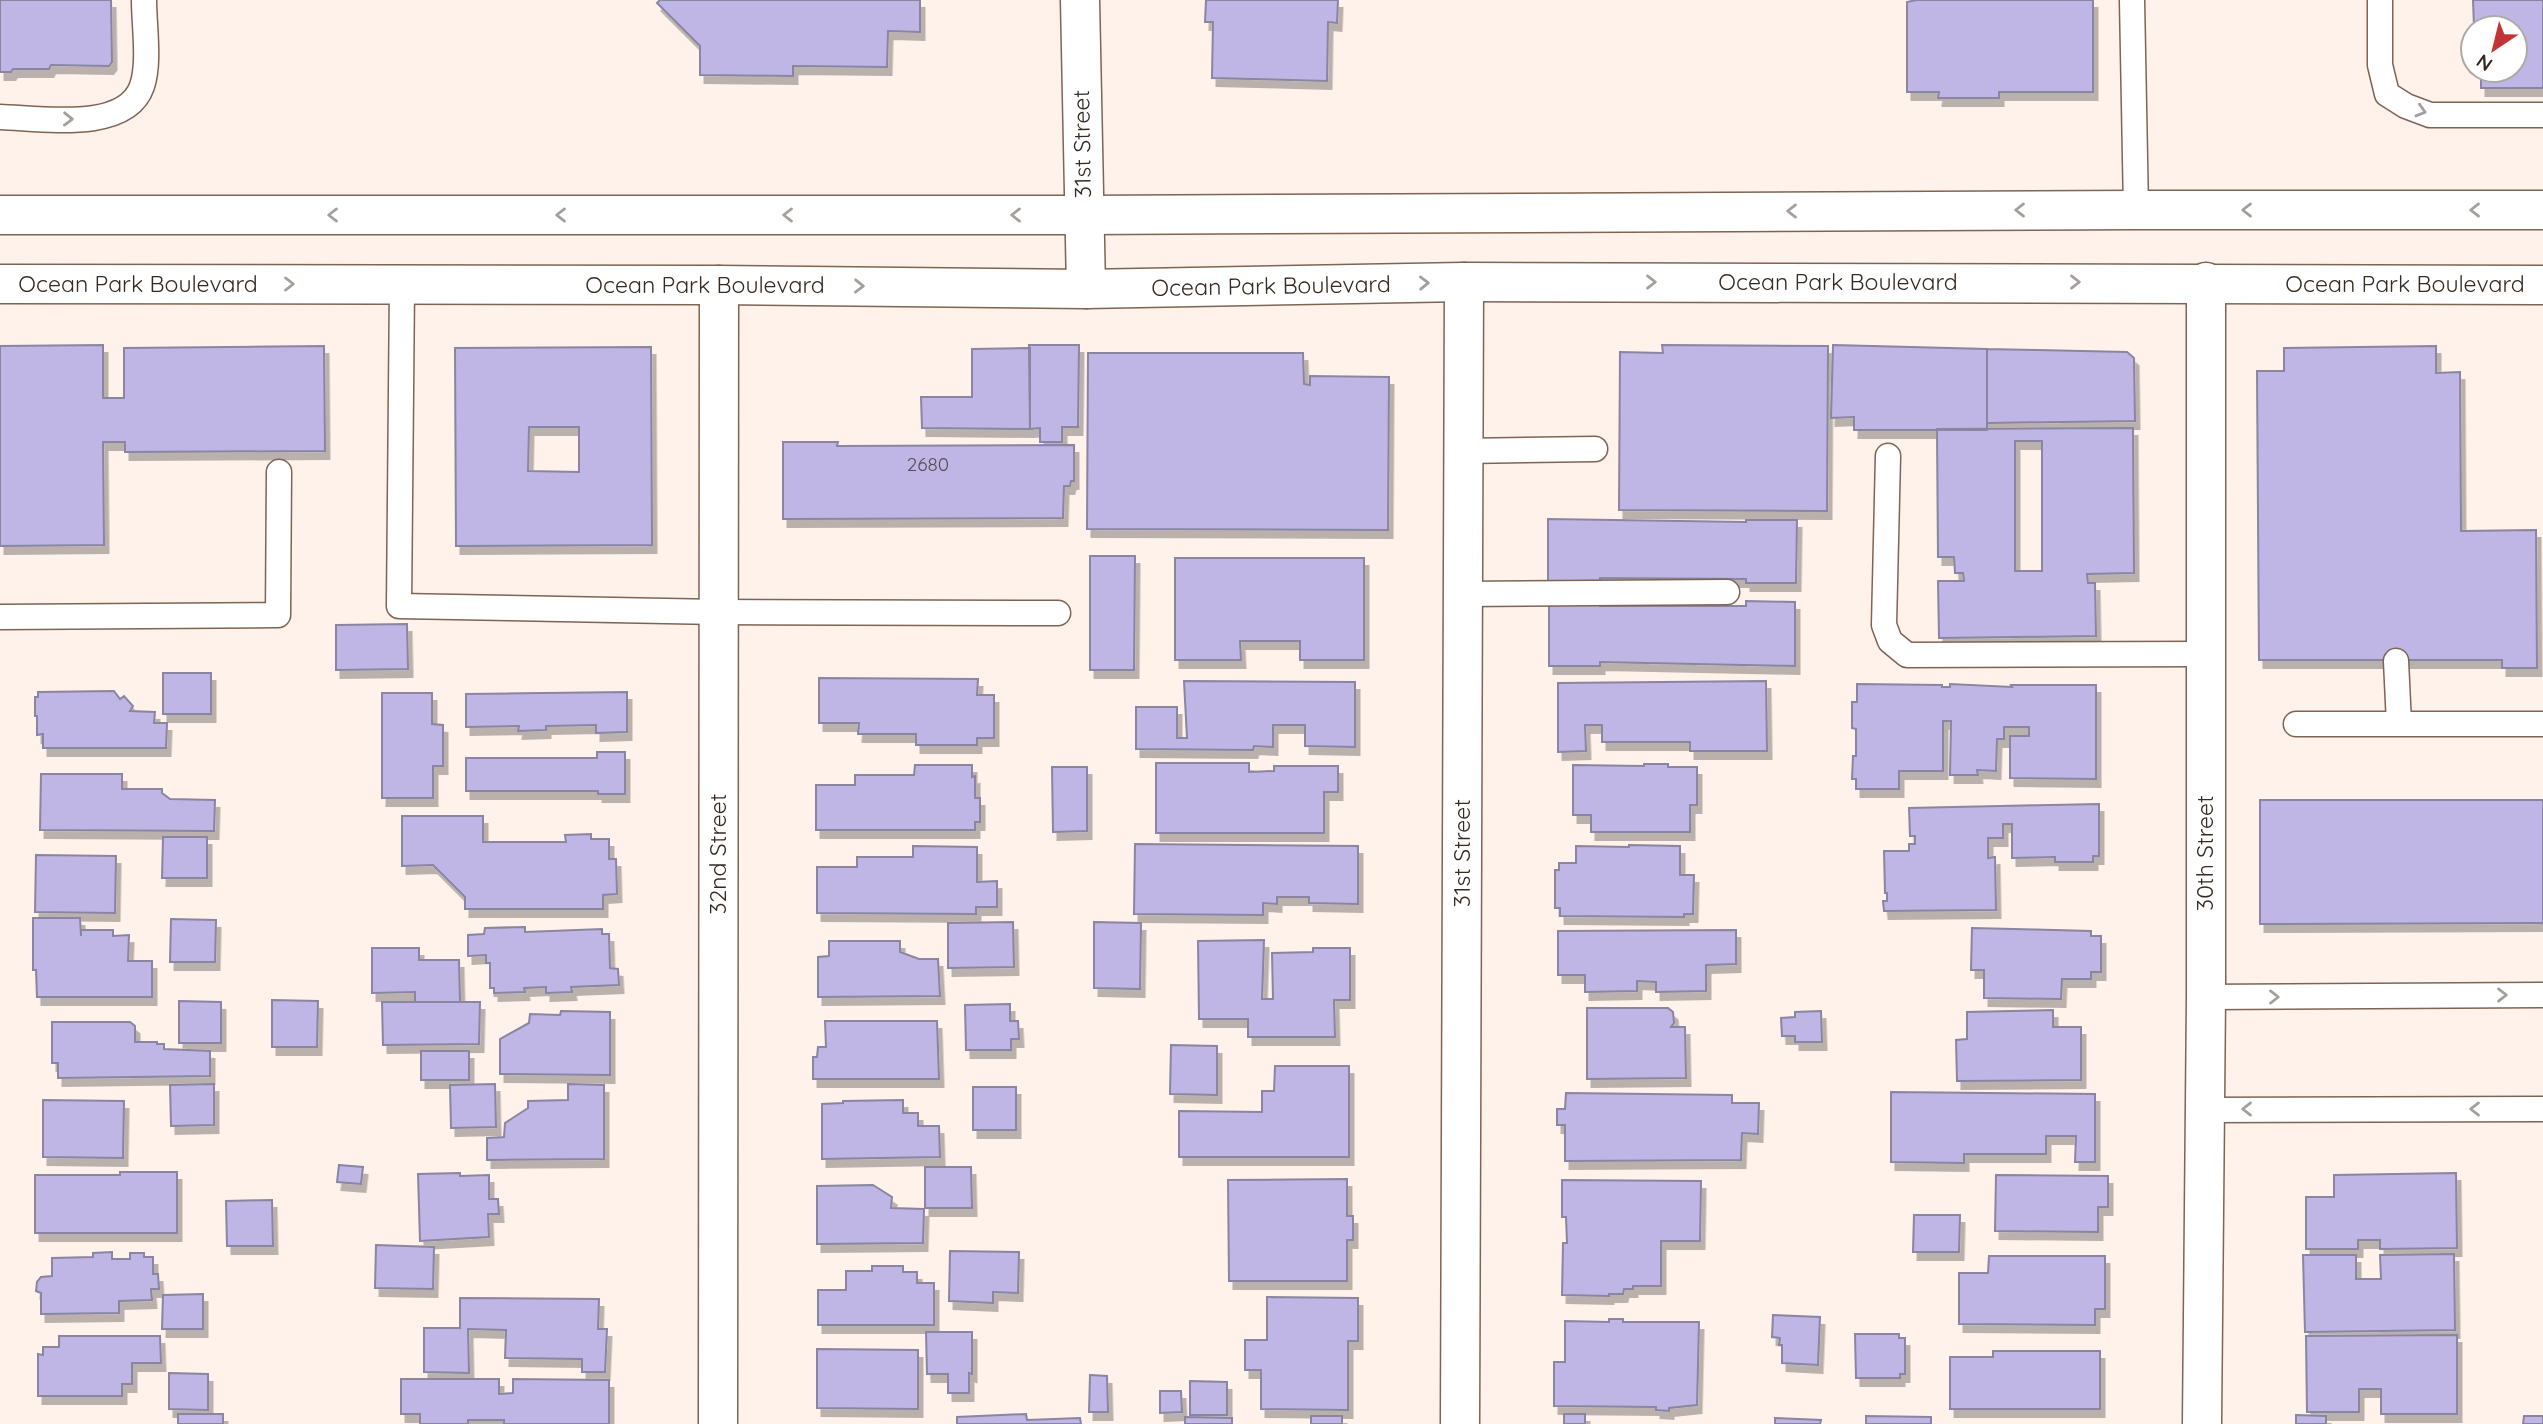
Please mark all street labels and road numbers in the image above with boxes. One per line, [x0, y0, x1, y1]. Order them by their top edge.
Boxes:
street label: 31st Street [1066, 89, 1097, 198]
street label: Ocean Park Boulevard [1718, 267, 1958, 296]
street label: Ocean Park Boulevard [18, 269, 258, 298]
street label: Ocean Park Boulevard [1151, 269, 1391, 302]
street label: Ocean Park Boulevard [2285, 269, 2525, 298]
street label: Ocean Park Boulevard [585, 270, 825, 299]
street label: 32nd Street [703, 793, 732, 915]
street label: 30th Street [2190, 795, 2219, 911]
street label: 31st Street [1447, 799, 1476, 907]

